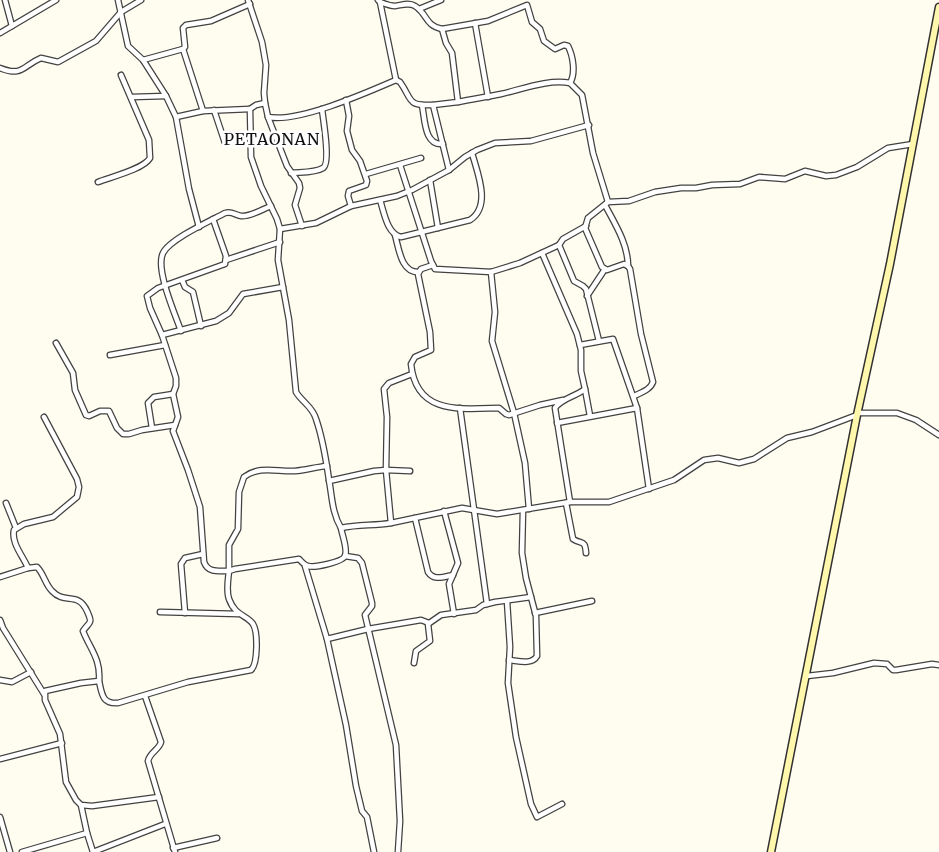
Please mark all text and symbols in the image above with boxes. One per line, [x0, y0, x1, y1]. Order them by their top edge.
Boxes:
district label: PETAONAN [224, 129, 320, 149]

